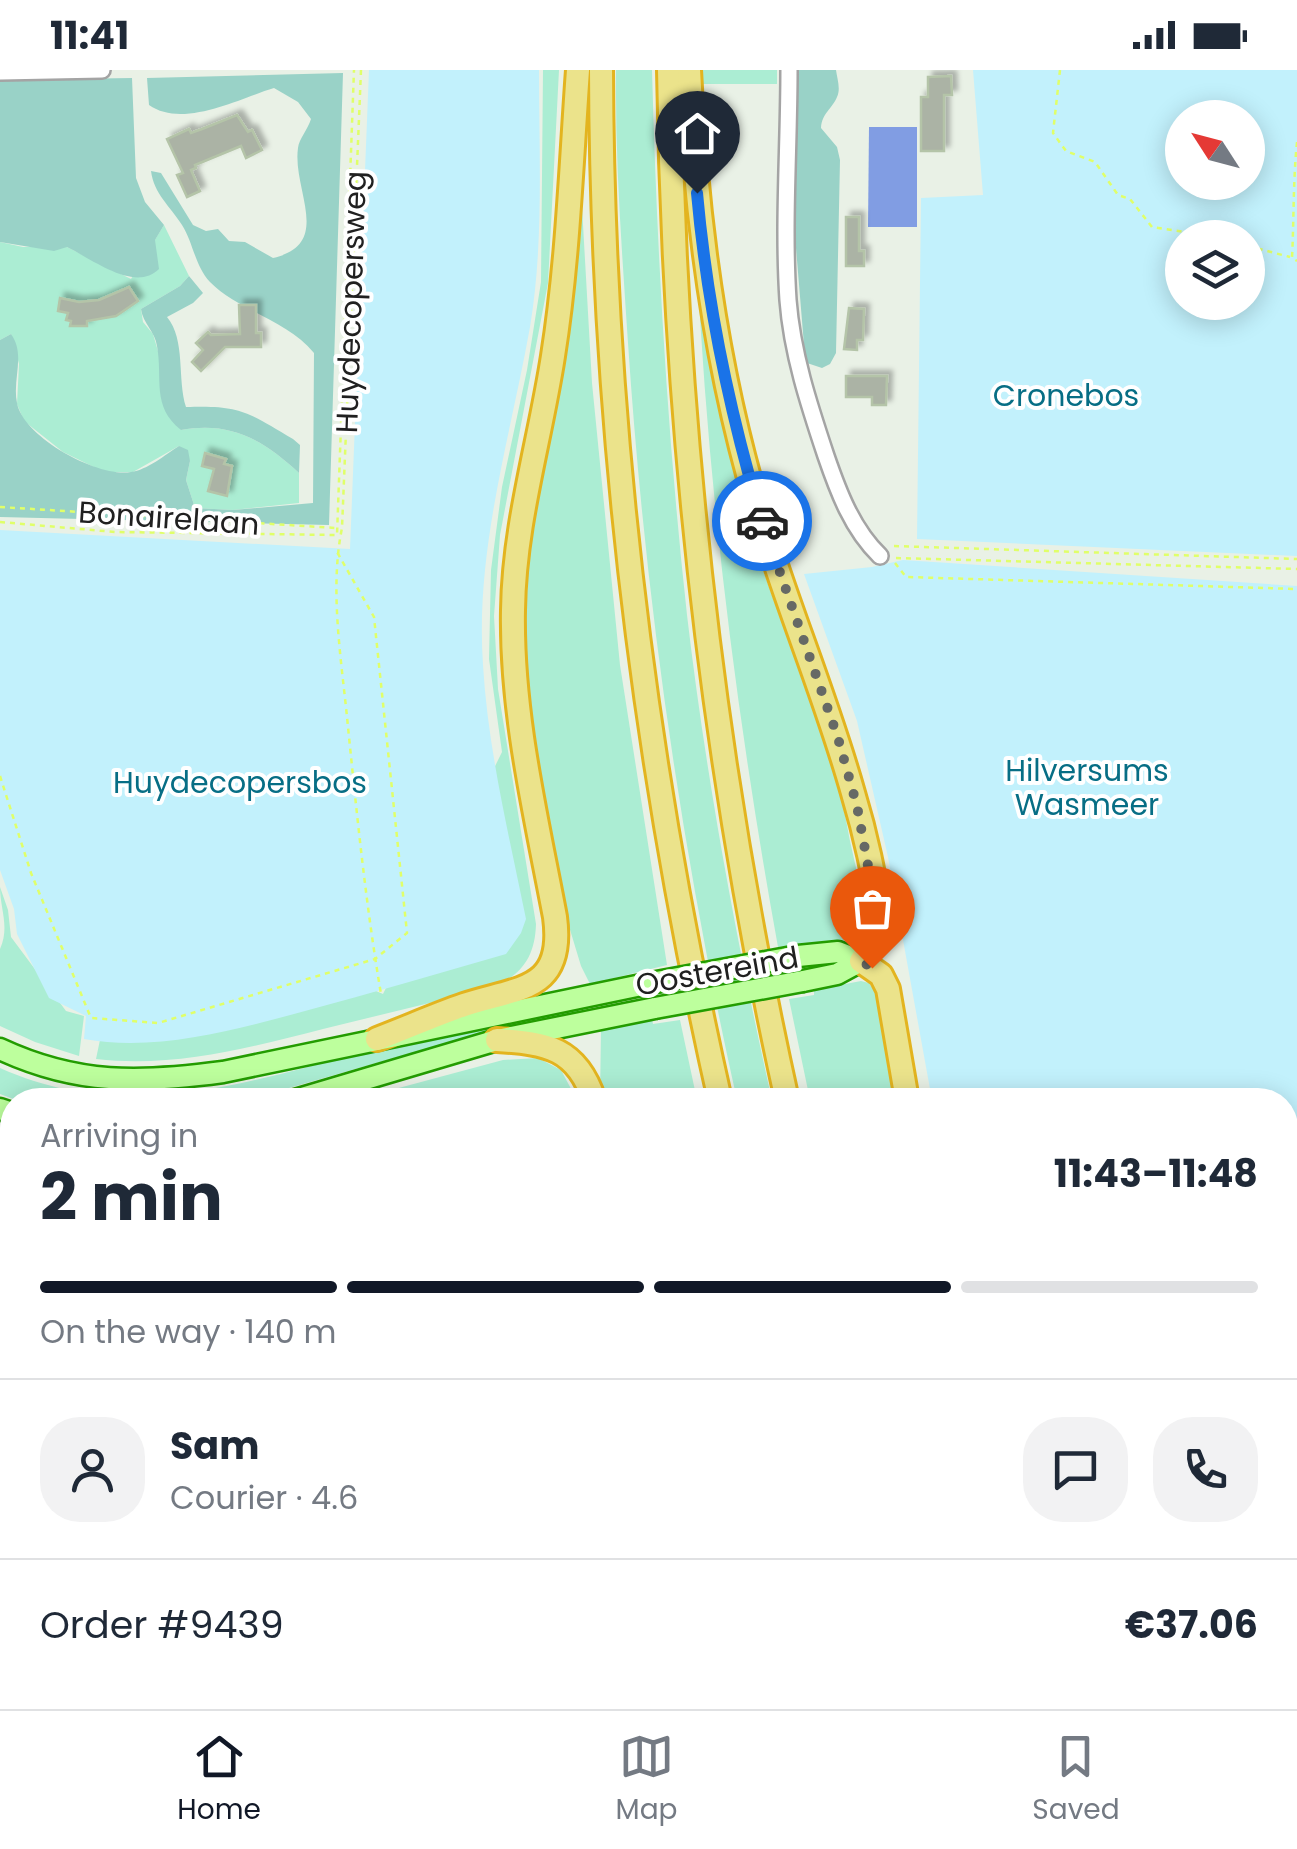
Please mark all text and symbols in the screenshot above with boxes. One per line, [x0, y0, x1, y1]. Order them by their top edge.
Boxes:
text: 11:41 [50, 9, 129, 62]
pin [655, 91, 740, 194]
north arrow [1165, 100, 1265, 200]
map controls [1165, 100, 1265, 320]
icon: home [670, 106, 725, 161]
street label: Huydecopersweg [325, 170, 377, 434]
button: layers [1165, 220, 1265, 320]
park label: Cronebos [993, 374, 1139, 417]
courier [712, 471, 812, 571]
street label: Bonairelaan [77, 490, 261, 546]
icon: car [735, 494, 790, 549]
park label: Hilversums Wasmeer [1005, 749, 1169, 826]
park label: Huydecopersbos [113, 761, 367, 804]
pin [830, 866, 915, 969]
icon: bag [845, 881, 900, 936]
street label: Oostereind [632, 936, 802, 1006]
text: Arriving in [40, 1113, 198, 1158]
text: 11:43–11:48 [1054, 1147, 1258, 1200]
text: 2 min [40, 1152, 223, 1243]
text: On the way · 140 m [40, 1309, 336, 1354]
button: person [40, 1417, 145, 1522]
button: chat [1023, 1417, 1128, 1522]
button: phone [1153, 1417, 1258, 1522]
text: Sam [170, 1419, 259, 1472]
text: Courier · 4.6 [170, 1475, 358, 1520]
text: Order #9439 [40, 1598, 284, 1651]
text: €37.06 [1125, 1598, 1258, 1651]
tab: Home [177, 1729, 261, 1831]
tab: Map [616, 1729, 678, 1831]
tab: Saved [1032, 1729, 1120, 1831]

